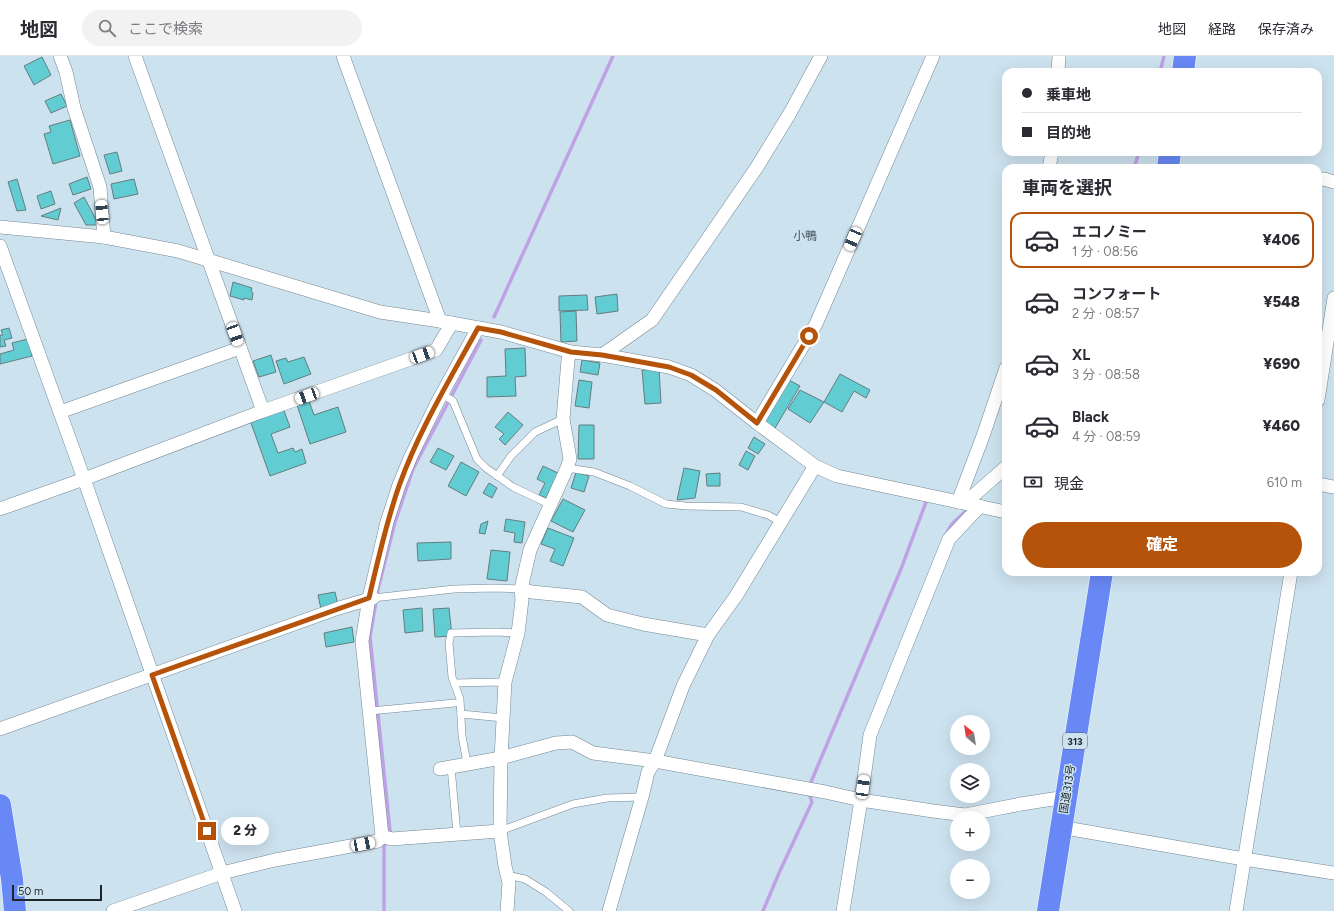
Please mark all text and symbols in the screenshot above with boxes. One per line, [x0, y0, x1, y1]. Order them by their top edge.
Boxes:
search box [82, 10, 362, 46]
icon: search [96, 17, 118, 39]
text: 地図 [20, 18, 58, 41]
text: ここで検索 [128, 20, 203, 38]
text: 地図 [1158, 21, 1186, 38]
text: 経路 [1208, 21, 1236, 38]
text: 保存済み [1258, 21, 1314, 38]
text: 乗車地 [1046, 86, 1091, 104]
text: 目的地 [1046, 124, 1091, 142]
text: 車両を選択 [1022, 177, 1112, 199]
car [95, 200, 109, 224]
icon: car [1024, 222, 1060, 258]
text: エコノミー [1072, 223, 1147, 241]
car [843, 226, 863, 252]
district label: 小鴨 [793, 229, 817, 243]
text: ¥406 [1263, 231, 1300, 249]
text: 1 分 · 08:56 [1072, 244, 1138, 259]
icon: car [1024, 284, 1060, 320]
text: コンフォート [1072, 285, 1162, 303]
text: ¥548 [1263, 293, 1300, 311]
text: 2 分 · 08:57 [1072, 306, 1139, 321]
car [225, 321, 245, 347]
route start [800, 327, 818, 345]
car [409, 345, 435, 365]
icon: car [1024, 346, 1060, 382]
text: XL [1072, 346, 1090, 364]
text: ¥690 [1263, 355, 1300, 373]
text: 3 分 · 08:58 [1072, 367, 1140, 382]
car [294, 386, 320, 406]
icon: car [1024, 408, 1060, 444]
text: Black [1072, 408, 1109, 426]
text: ¥460 [1263, 417, 1300, 435]
text: 4 分 · 08:59 [1072, 429, 1140, 444]
icon: cash [1022, 471, 1044, 493]
text: 現金 [1054, 475, 1084, 493]
text: 610 m [1267, 475, 1302, 490]
button: 確定 [1022, 522, 1302, 568]
north arrow [950, 715, 990, 755]
map controls [950, 715, 990, 899]
road number: 313 [1063, 733, 1087, 749]
button: layers [950, 763, 990, 803]
street label: 国道313号 [1057, 764, 1078, 815]
car [855, 774, 871, 800]
button: + [950, 811, 990, 851]
callout: 2 分 [221, 817, 269, 845]
route end [198, 822, 216, 840]
text: 2 分 [233, 823, 257, 838]
car [350, 836, 376, 852]
button: − [950, 859, 990, 899]
scale bar [12, 883, 102, 902]
text: 50 m [18, 885, 43, 898]

